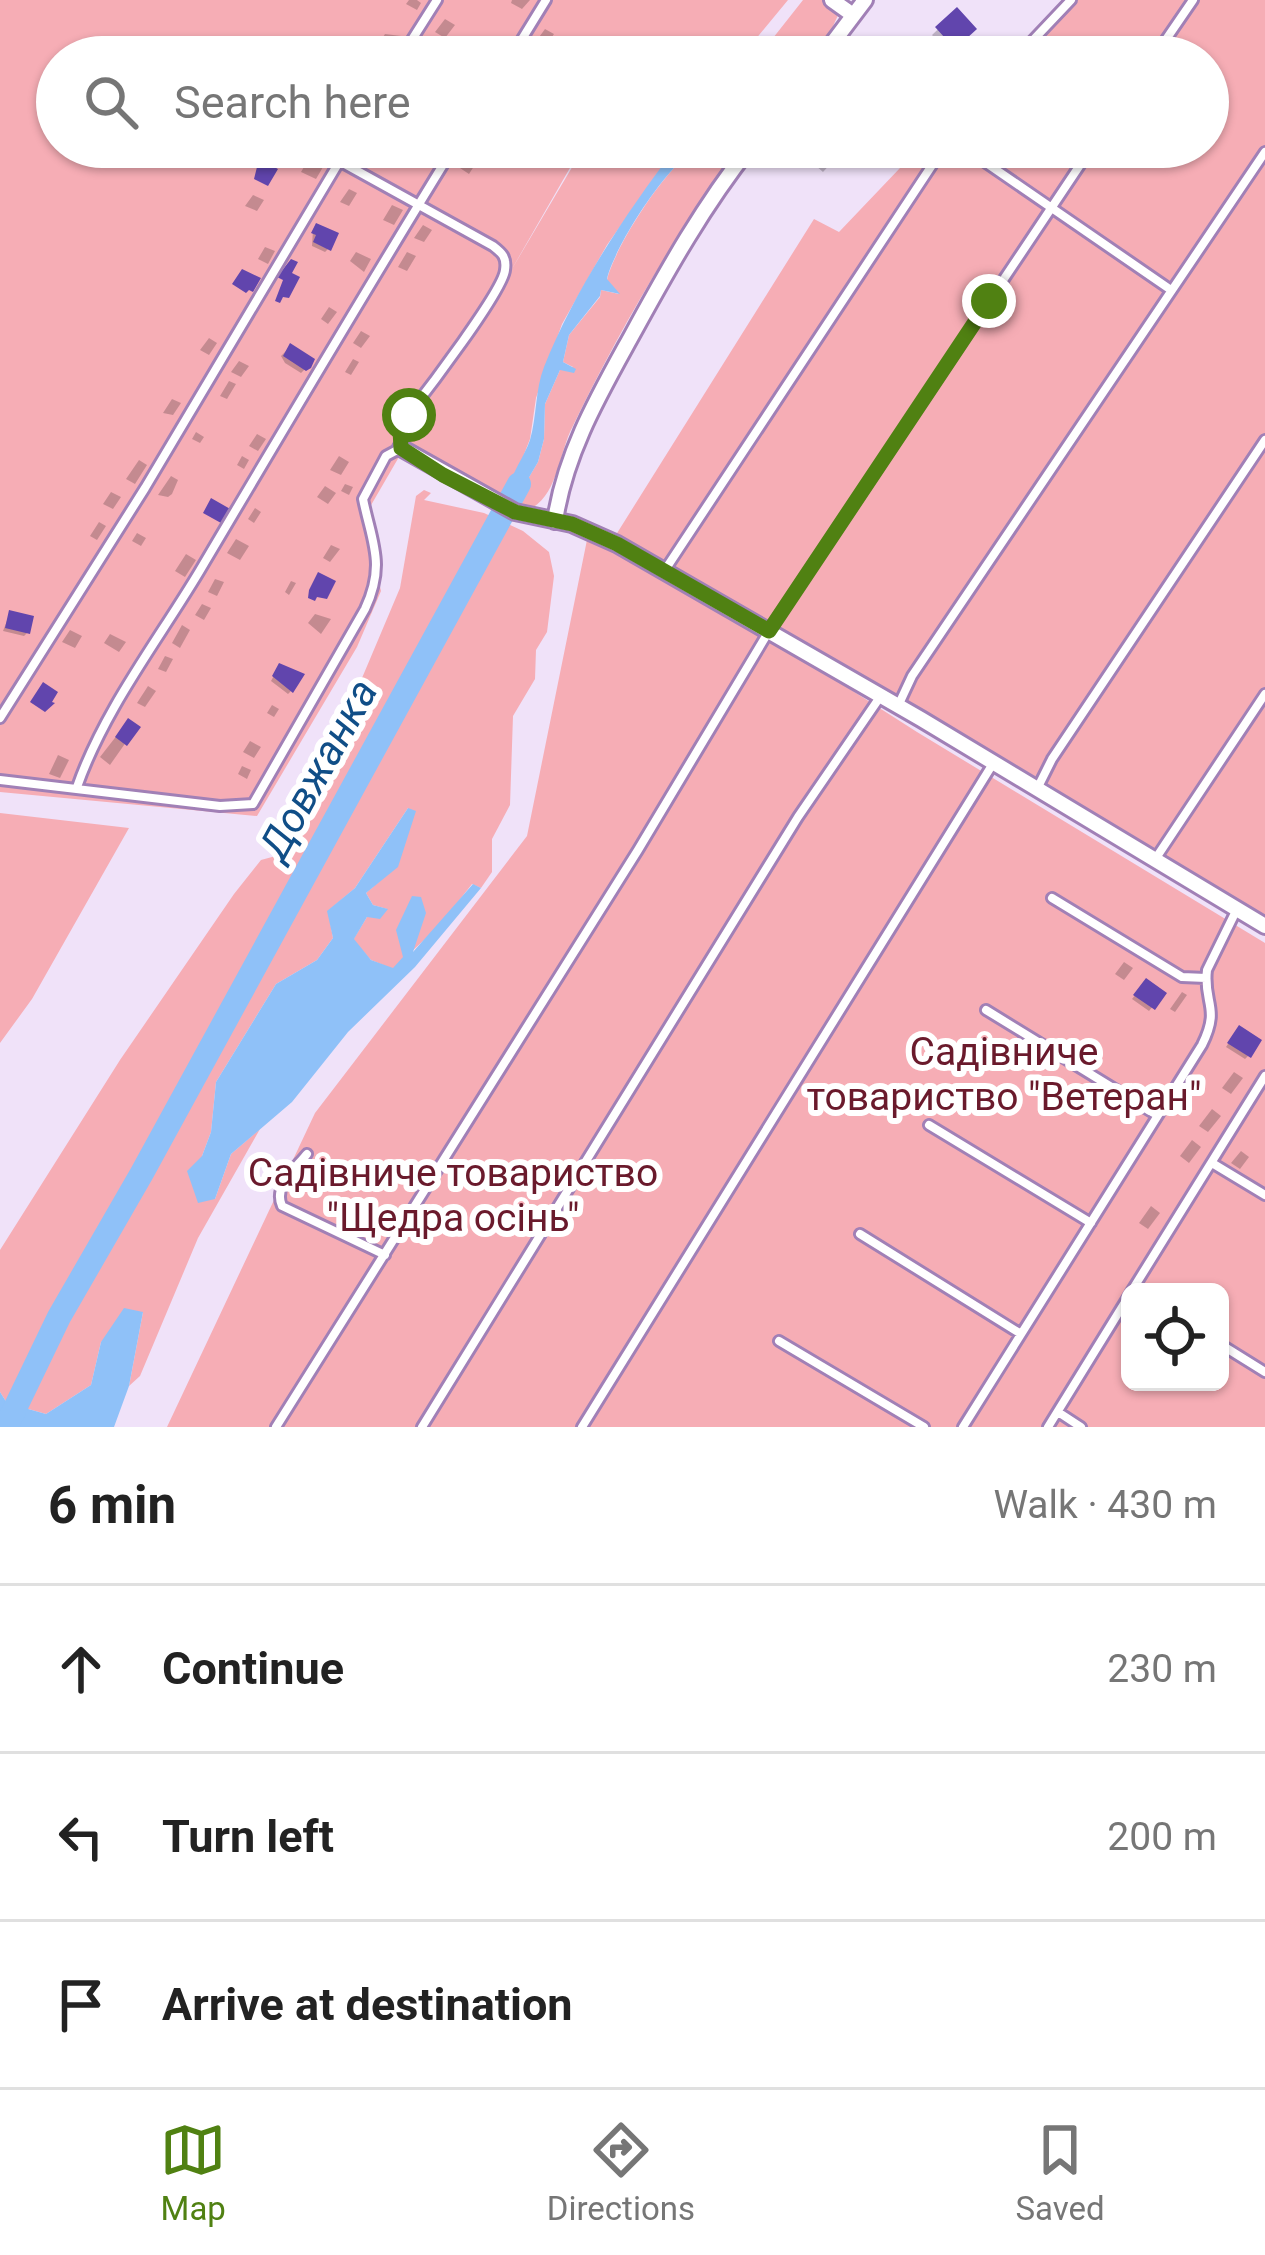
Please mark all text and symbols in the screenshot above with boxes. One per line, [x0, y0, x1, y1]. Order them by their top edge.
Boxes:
search box [36, 36, 1229, 168]
icon: search [78, 69, 144, 135]
text: Search here [174, 76, 411, 129]
route end [962, 274, 1016, 328]
route start [382, 388, 436, 442]
water label: Довжанка [247, 670, 387, 870]
park label: Садівниче товариство "Ветеран" [807, 1029, 1201, 1120]
park label: Садівниче товариство "Щедра осінь" [248, 1150, 658, 1241]
map controls [1121, 1283, 1229, 1391]
button: locate [1121, 1283, 1229, 1391]
text: 6 min [48, 1476, 176, 1535]
text: Walk · 430 m [993, 1482, 1217, 1528]
icon: ahead [48, 1636, 114, 1702]
text: Continue [162, 1642, 344, 1695]
text: 230 m [1107, 1646, 1217, 1692]
icon: left [48, 1804, 114, 1870]
text: Turn left [162, 1810, 334, 1863]
text: 200 m [1107, 1814, 1217, 1860]
icon: arrive [48, 1972, 114, 2038]
text: Arrive at destination [162, 1978, 573, 2031]
tab: Map [160, 2117, 226, 2228]
tab: Directions [547, 2117, 695, 2228]
tab: Saved [1016, 2117, 1105, 2228]

